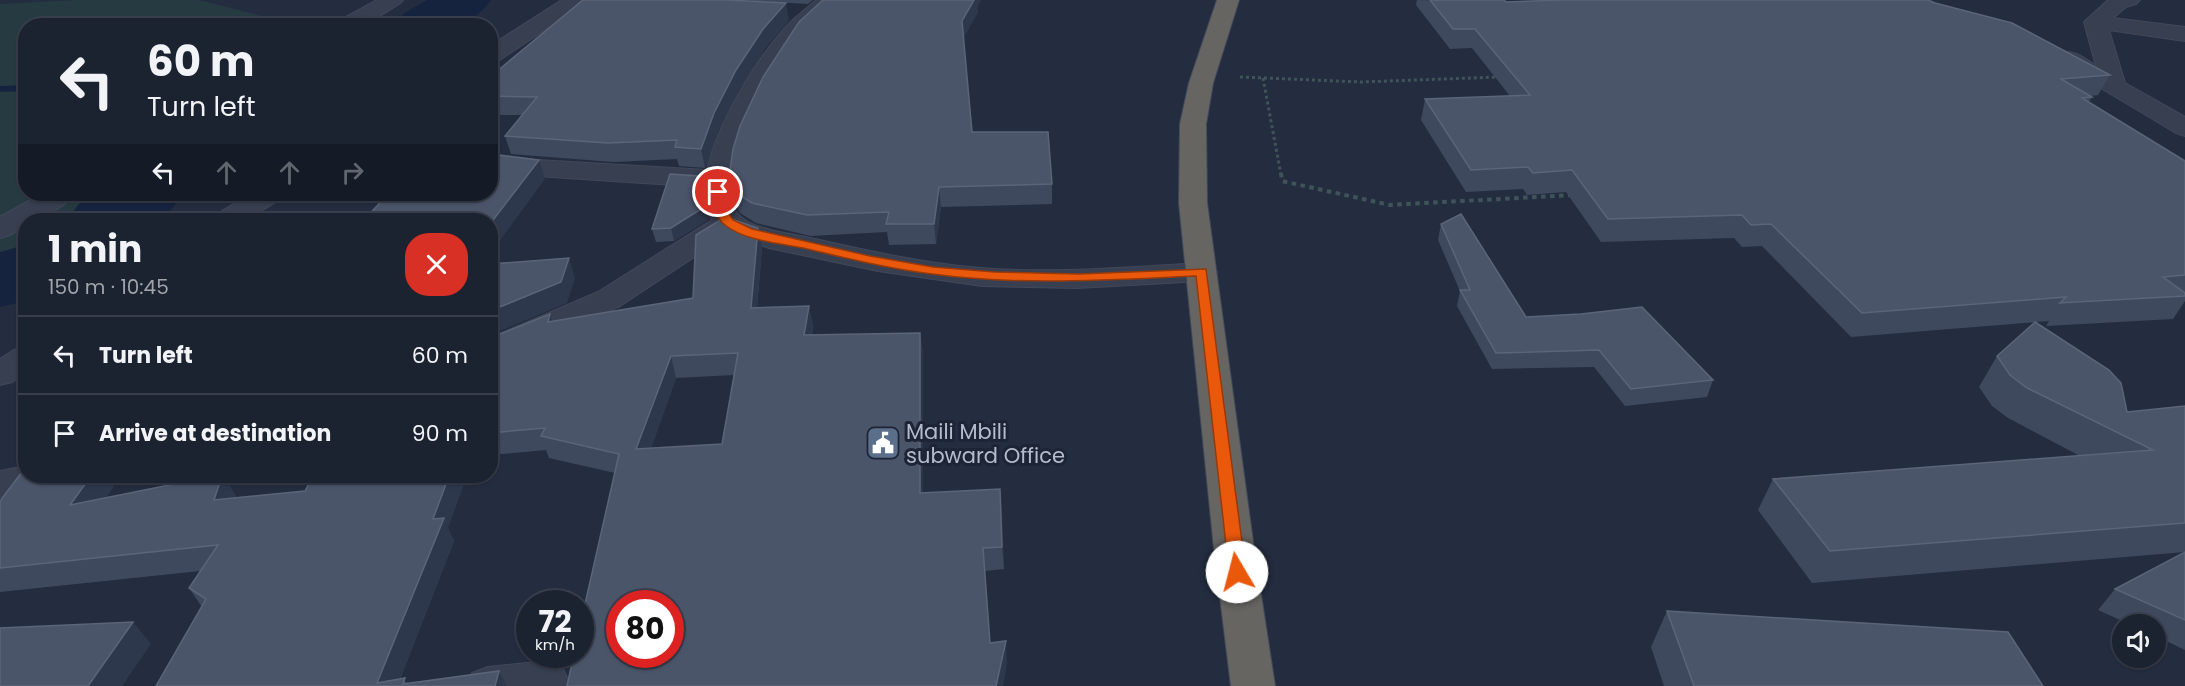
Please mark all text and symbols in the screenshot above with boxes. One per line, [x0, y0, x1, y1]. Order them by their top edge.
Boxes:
text: 60 m [147, 32, 255, 91]
icon: left [48, 42, 126, 120]
text: Turn left [147, 88, 256, 125]
icon: left [147, 156, 180, 189]
icon: ahead [210, 156, 243, 189]
icon: ahead [273, 156, 306, 189]
icon: right [336, 156, 369, 189]
pin [692, 166, 743, 217]
icon: arrive [701, 175, 734, 208]
text: 1 min [48, 224, 142, 275]
button: close [405, 233, 468, 296]
text: 150 m · 10:45 [48, 273, 169, 301]
icon: left [48, 339, 81, 372]
text: Turn left [99, 340, 193, 371]
text: 60 m [412, 340, 468, 371]
icon: arrive [48, 417, 81, 450]
place label: Maili Mbili subward Office [906, 417, 1065, 470]
text: Arrive at destination [99, 418, 331, 449]
text: 90 m [412, 418, 468, 449]
public building icon: Maili Mbili subward Office [865, 425, 901, 461]
position arrow [1205, 540, 1269, 604]
speed limit sign: 80 [606, 590, 684, 668]
text: 72 [538, 600, 572, 643]
map controls [2112, 614, 2166, 668]
button: sound [2112, 614, 2166, 668]
text: km/h [535, 634, 575, 655]

